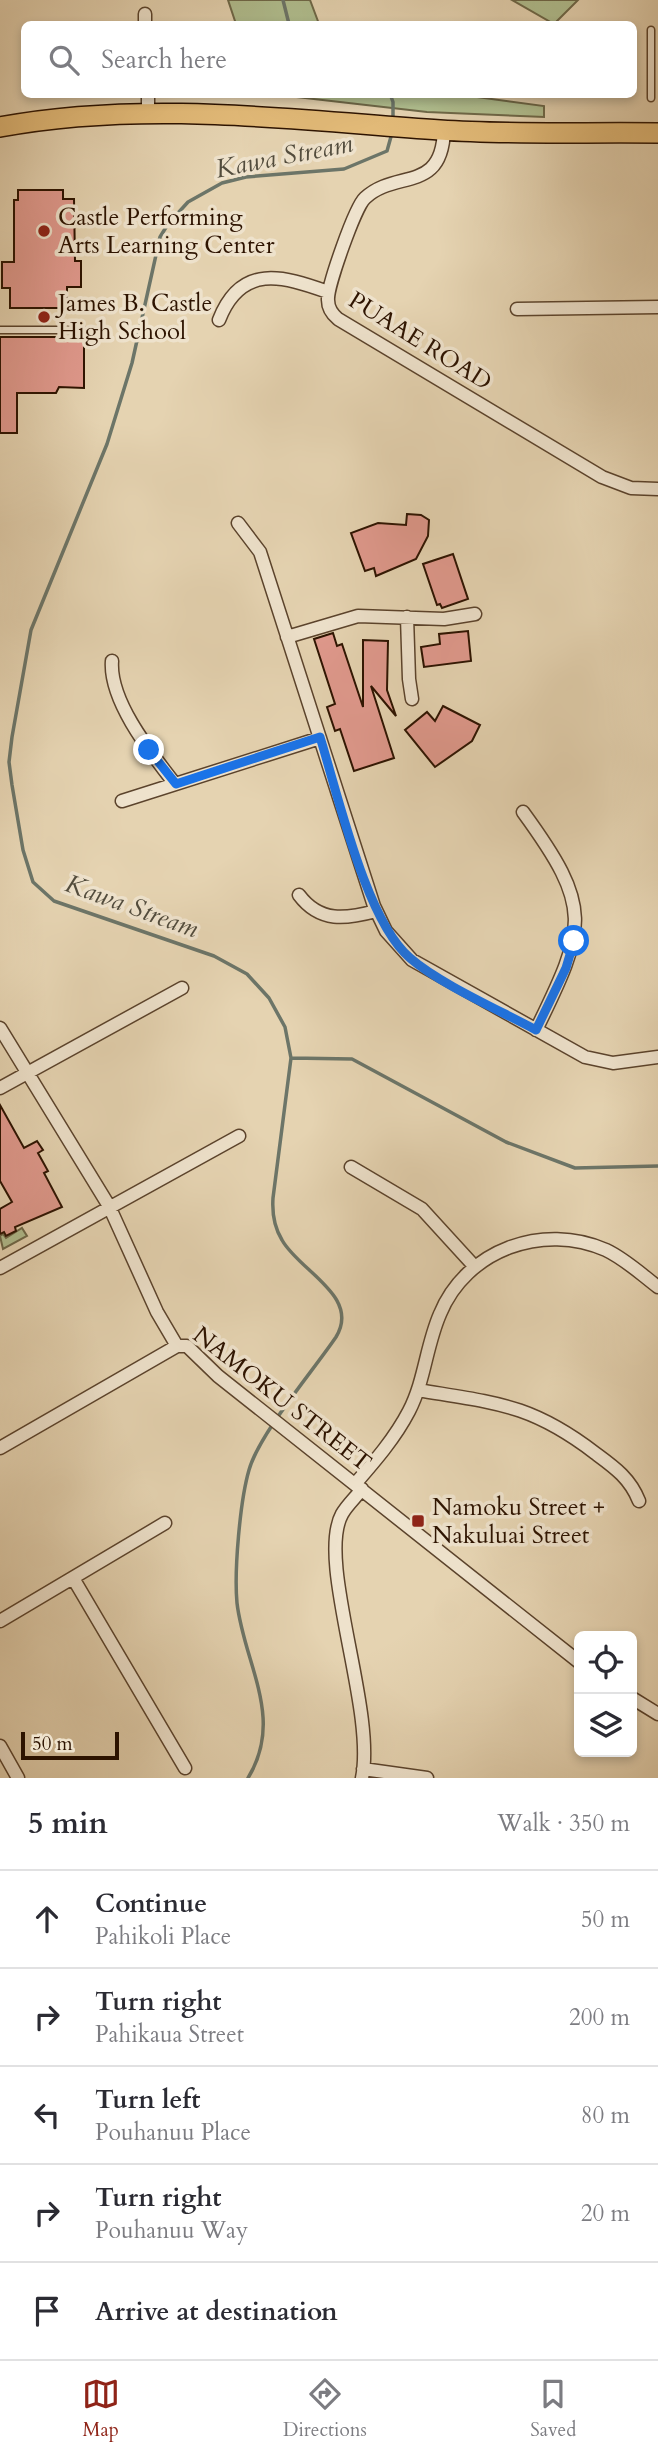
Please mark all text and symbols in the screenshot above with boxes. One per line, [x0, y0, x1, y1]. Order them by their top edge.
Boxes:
search box [21, 21, 637, 98]
icon: search [45, 41, 83, 79]
text: Search here [101, 42, 227, 77]
water label: Kawa Stream [212, 125, 356, 186]
place label: Castle Performing Arts Learning Center [58, 201, 275, 262]
marker: Castle Performing Arts Learning Center [36, 223, 52, 239]
street label: PUAAE ROAD [342, 284, 498, 398]
place label: James B. Castle High School [55, 287, 212, 348]
marker: James B. Castle High School [36, 309, 52, 325]
route end [133, 734, 164, 765]
water label: Kawa Stream [61, 866, 204, 946]
route start [558, 925, 589, 956]
street label: NAMOKU STREET [186, 1319, 378, 1479]
place label: Namoku Street + Nakuluai Street [432, 1491, 605, 1552]
marker: Namoku Street + Nakuluai Street [410, 1513, 426, 1529]
map controls [574, 1631, 637, 1757]
button: locate [574, 1631, 637, 1694]
button: layers [574, 1694, 637, 1757]
scale bar [21, 1729, 119, 1761]
text: 50 m [32, 1731, 73, 1757]
text: 5 min [28, 1803, 108, 1844]
text: Walk · 350 m [497, 1808, 630, 1839]
text: Continue [95, 1886, 207, 1921]
icon: ahead [28, 1900, 66, 1938]
text: 50 m [581, 1904, 630, 1935]
text: Pahikoli Place [95, 1921, 231, 1952]
text: Turn right [95, 1984, 222, 2019]
icon: right [28, 1998, 66, 2036]
text: 200 m [569, 2002, 630, 2033]
text: Pahikaua Street [95, 2019, 244, 2050]
text: Turn left [95, 2082, 200, 2117]
icon: left [28, 2096, 66, 2134]
text: 80 m [581, 2100, 630, 2131]
text: Pouhanuu Place [95, 2117, 251, 2148]
text: Turn right [95, 2180, 222, 2215]
icon: right [28, 2194, 66, 2232]
text: 20 m [581, 2198, 630, 2229]
text: Pouhanuu Way [95, 2215, 248, 2246]
icon: arrive [28, 2292, 66, 2330]
text: Arrive at destination [95, 2294, 338, 2329]
tab: Map [82, 2375, 120, 2443]
tab: Directions [283, 2375, 367, 2443]
tab: Saved [530, 2375, 576, 2443]

